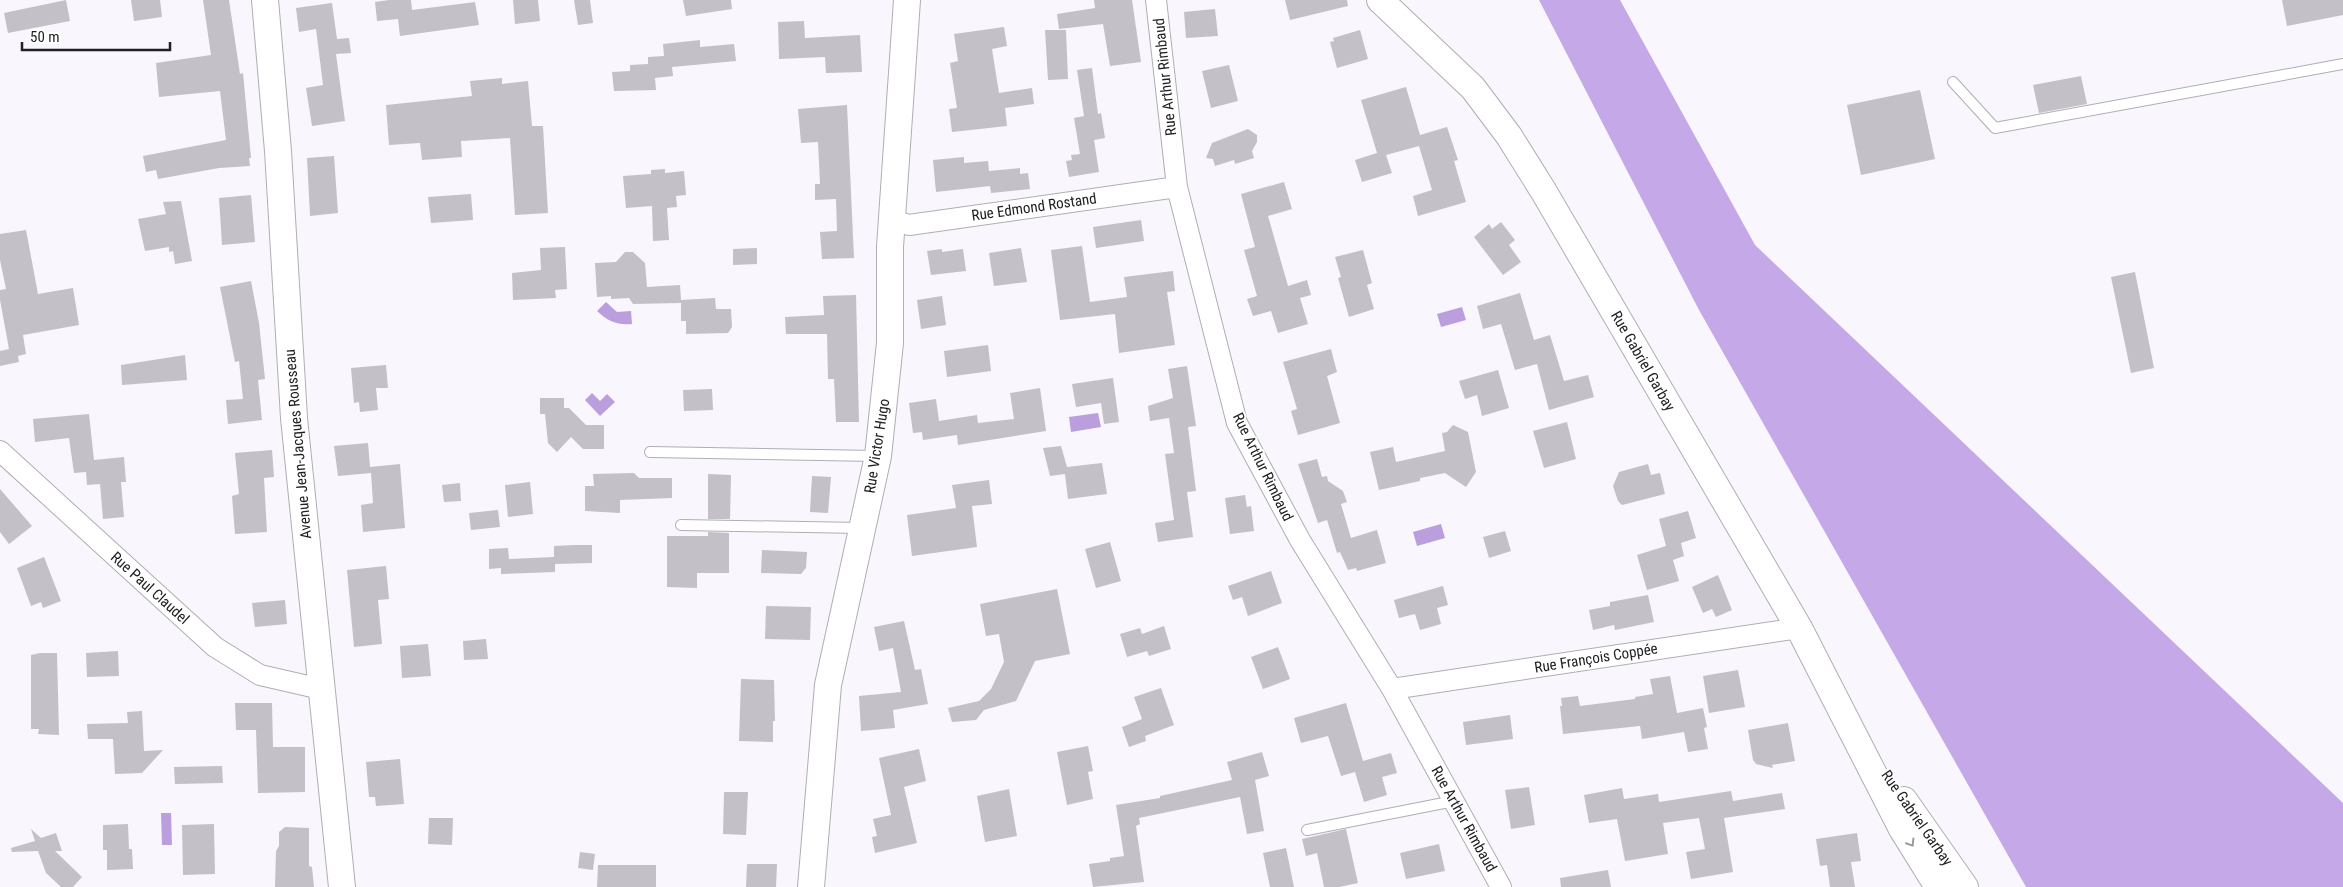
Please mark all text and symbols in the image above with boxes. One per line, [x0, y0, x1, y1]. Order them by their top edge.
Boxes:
street label: Rue Arthur Rimbaud [1150, 17, 1180, 137]
scale bar [22, 20, 170, 52]
text: 50 m [30, 28, 60, 46]
street label: Rue Edmond Rostand [970, 189, 1098, 225]
street label: Rue Gabriel Garbay [1607, 308, 1679, 414]
street label: Avenue Jean-Jacques Rousseau [281, 348, 315, 540]
street label: Rue Victor Hugo [861, 397, 893, 495]
street label: Rue Arthur Rimbaud [1229, 410, 1297, 524]
street label: Rue Paul Claudel [107, 548, 193, 628]
street label: Rue François Coppée [1533, 639, 1659, 677]
street label: Rue Arthur Rimbaud [1427, 763, 1501, 875]
street label: Rue Gabriel Garbay [1877, 767, 1957, 869]
one-way arrow [1905, 838, 1915, 847]

